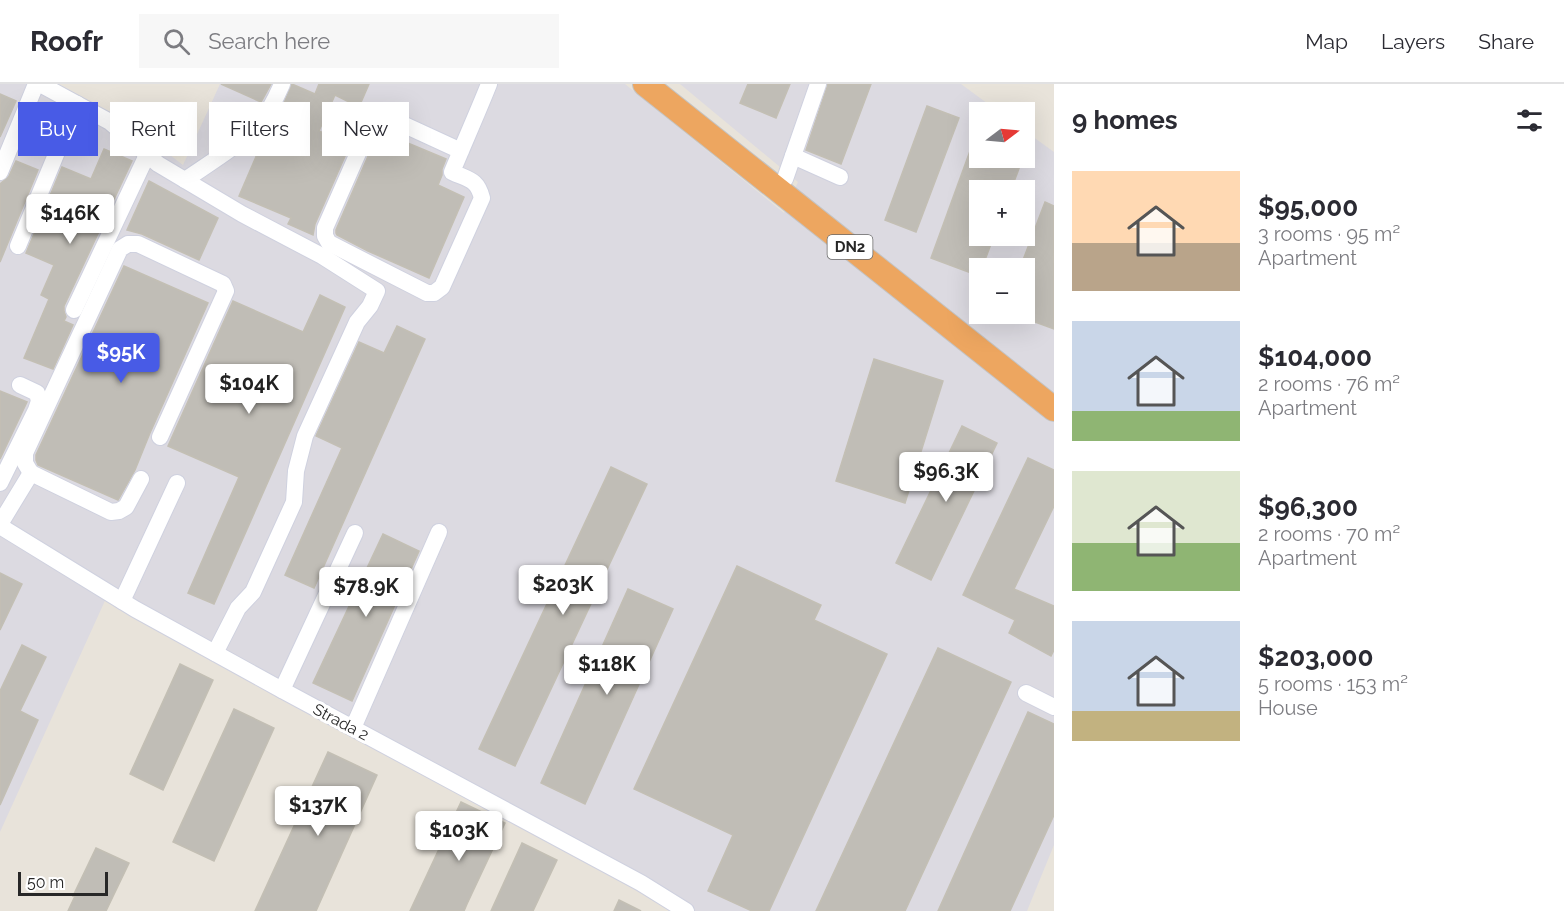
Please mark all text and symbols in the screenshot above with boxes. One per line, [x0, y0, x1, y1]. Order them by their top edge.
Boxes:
search box [139, 14, 559, 68]
text: Roofr [30, 25, 103, 58]
icon: search [160, 25, 193, 58]
text: Search here [208, 28, 330, 54]
text: Map [1305, 29, 1348, 54]
text: Layers [1381, 29, 1445, 54]
text: Share [1478, 29, 1534, 54]
chip: Buy [18, 102, 98, 156]
chip: Rent [110, 102, 197, 156]
chip: Filters [209, 102, 310, 156]
chip: New [322, 102, 409, 156]
north arrow [969, 102, 1035, 168]
map controls [969, 102, 1035, 324]
icon: filters [1513, 104, 1546, 137]
text: 9 homes [1072, 105, 1178, 135]
button: + [969, 180, 1035, 246]
text: $95,000 [1258, 192, 1358, 222]
pin: $146K [28, 194, 112, 245]
icon: home [1120, 195, 1192, 267]
text: $146K [40, 201, 100, 225]
text: 3 rooms · 95 m² [1258, 222, 1400, 246]
road number: DN2 [828, 235, 872, 259]
text: Apartment [1258, 246, 1357, 270]
button: − [969, 258, 1035, 324]
pin: $95K [85, 333, 157, 384]
text: $95K [97, 340, 145, 364]
text: $104,000 [1258, 342, 1372, 372]
icon: home [1120, 345, 1192, 417]
pin: $104K [207, 364, 291, 415]
text: $104K [219, 371, 279, 395]
text: 2 rooms · 76 m² [1258, 372, 1400, 396]
text: Apartment [1258, 396, 1357, 420]
pin: $96.3K [897, 452, 995, 503]
text: $96.3K [913, 459, 979, 483]
text: $96,300 [1258, 492, 1358, 522]
icon: home [1120, 495, 1192, 567]
text: 2 rooms · 70 m² [1258, 522, 1400, 546]
text: Apartment [1258, 546, 1357, 570]
pin: $203K [521, 565, 605, 616]
pin: $78.9K [317, 567, 415, 618]
text: $203K [533, 572, 593, 596]
text: $78.9K [333, 574, 399, 598]
text: $203,000 [1258, 642, 1374, 672]
pin: $118K [565, 645, 649, 696]
icon: home [1120, 645, 1192, 717]
text: $118K [578, 652, 636, 676]
text: 5 rooms · 153 m² [1258, 672, 1408, 696]
text: House [1258, 696, 1318, 720]
street label: Strada 2 [310, 699, 372, 745]
pin: $137K [276, 786, 360, 837]
text: $137K [289, 793, 347, 817]
pin: $103K [417, 811, 501, 862]
text: $103K [429, 818, 489, 842]
scale bar [18, 869, 108, 896]
text: 50 m [27, 873, 64, 892]

